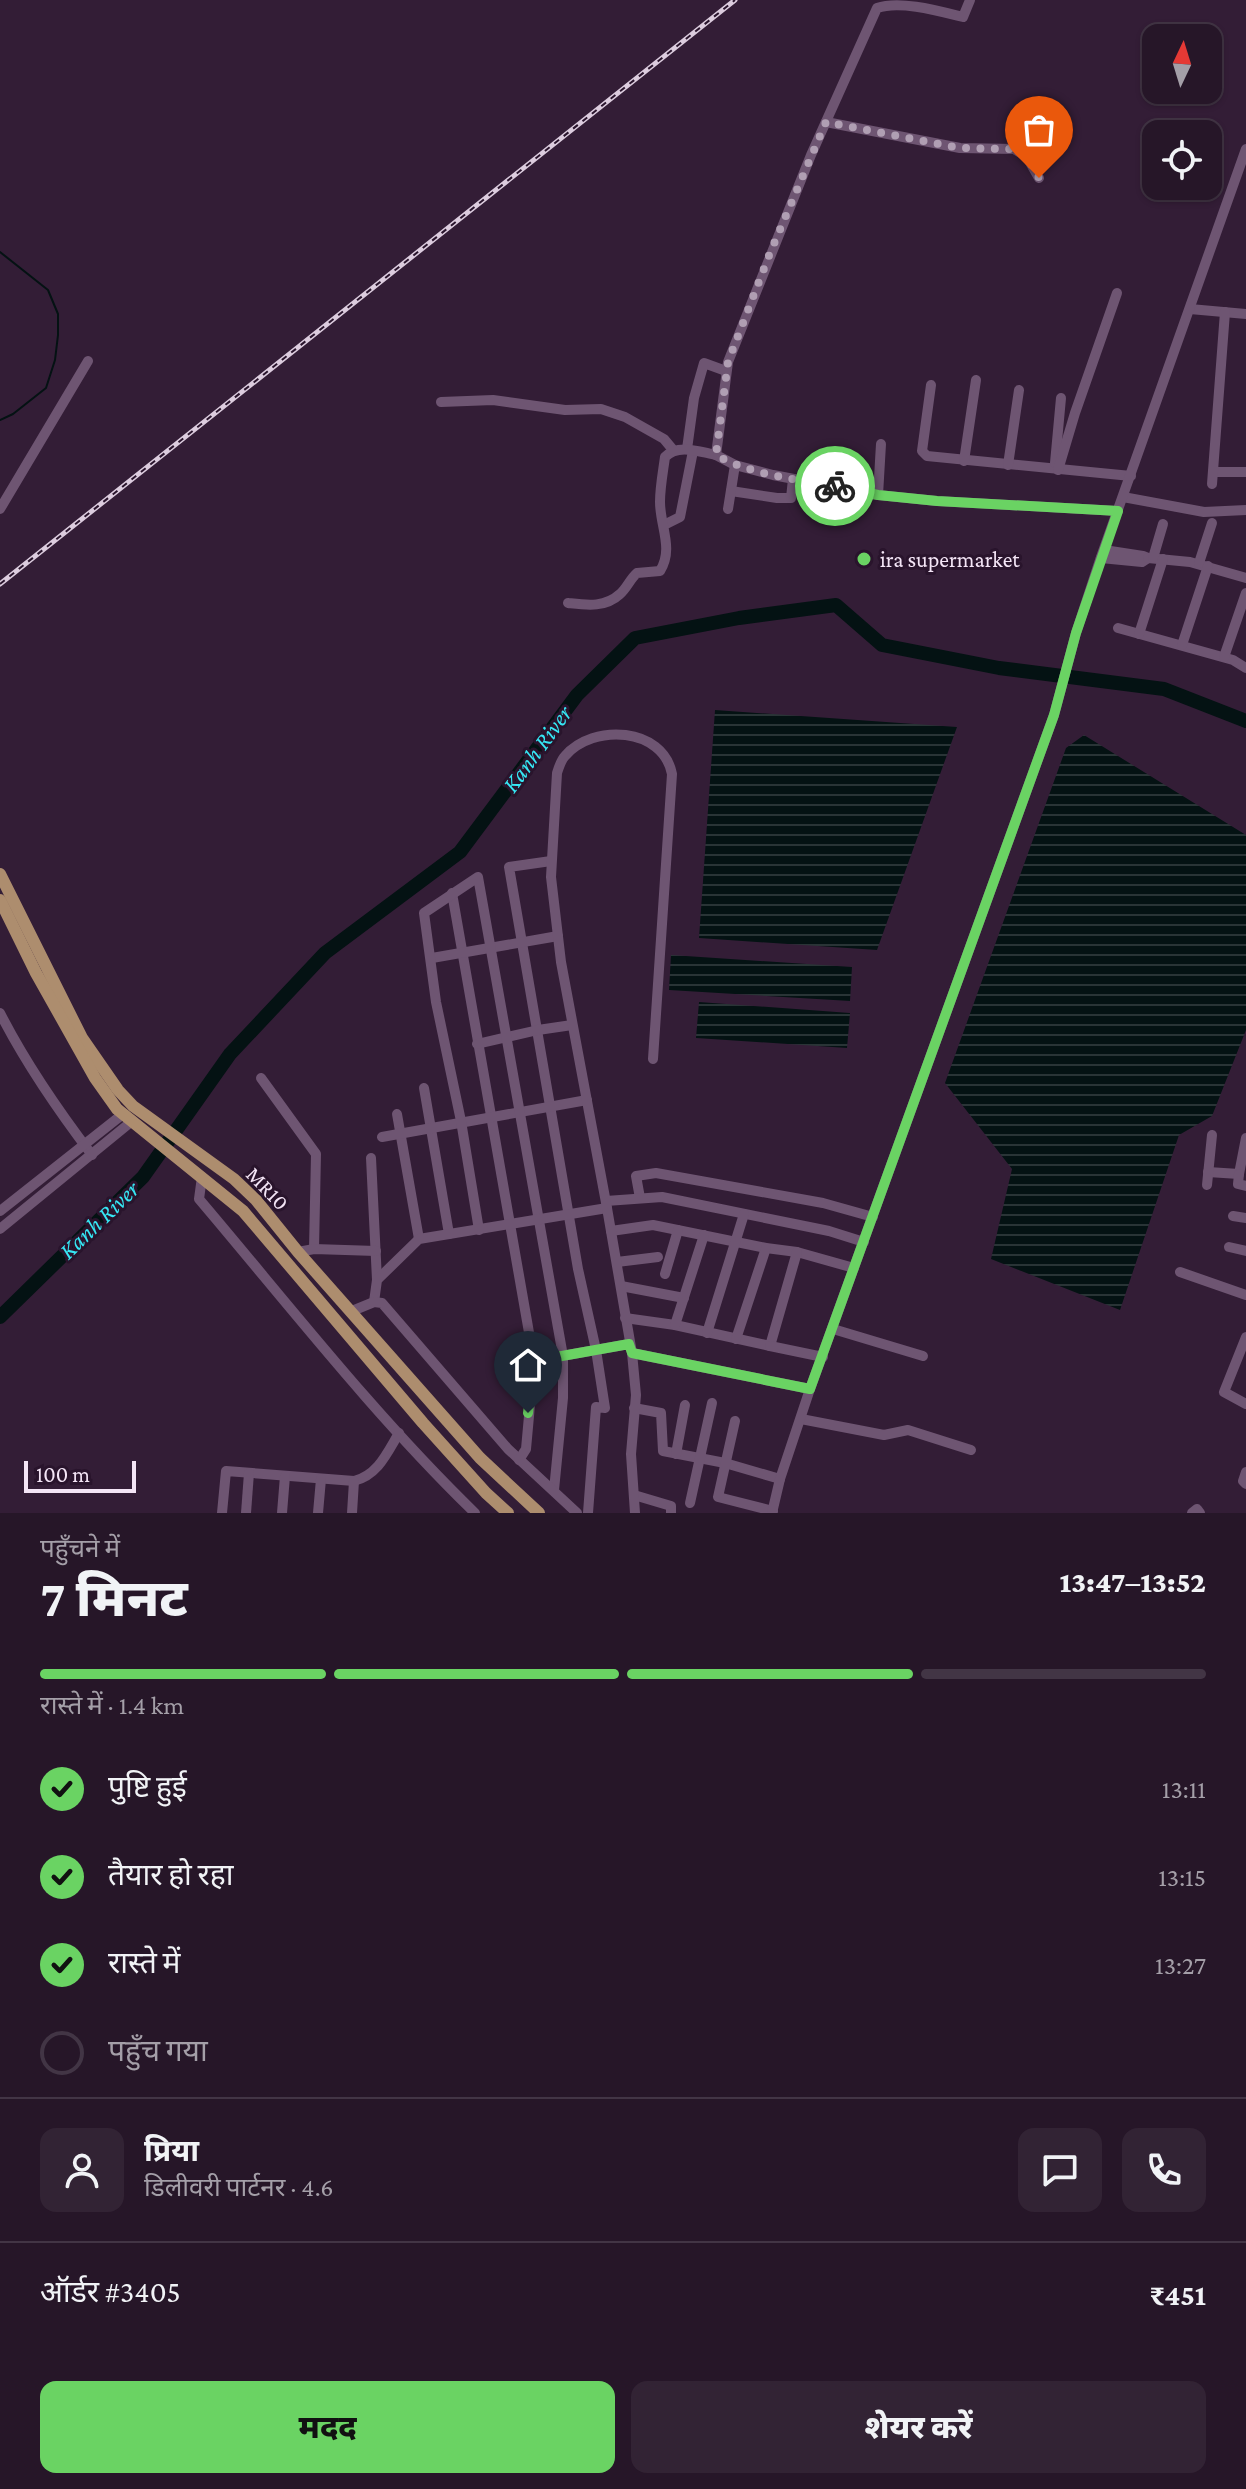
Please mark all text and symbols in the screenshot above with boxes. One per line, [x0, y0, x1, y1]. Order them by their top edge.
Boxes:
north arrow [1142, 24, 1222, 104]
map controls [1142, 24, 1222, 200]
pin [1005, 96, 1073, 178]
icon: bag [1017, 108, 1061, 152]
button: locate [1142, 120, 1222, 200]
courier [795, 446, 875, 526]
icon: bike [813, 464, 857, 508]
place label: ira supermarket [880, 547, 1020, 572]
marker: ira supermarket [855, 550, 873, 568]
water label: Kanh River [496, 700, 577, 797]
street label: MR10 [241, 1162, 294, 1215]
water label: Kanh River [53, 1175, 144, 1264]
pin [494, 1331, 562, 1413]
icon: home [506, 1343, 550, 1387]
scale bar [24, 1457, 136, 1493]
text: 100 m [36, 1462, 90, 1487]
text: पहुँचने में [40, 1534, 120, 1563]
text: 13:47–13:52 [1059, 1565, 1206, 1598]
text: 7 मिनट [40, 1569, 188, 1627]
text: रास्ते में · 1.4 km [40, 1691, 184, 1720]
icon: check [40, 1767, 84, 1811]
text: पुष्टि हुई [108, 1770, 187, 1803]
text: 13:11 [1162, 1775, 1206, 1804]
icon: check [40, 1855, 84, 1899]
text: तैयार हो रहा [108, 1858, 233, 1891]
text: 13:15 [1158, 1863, 1206, 1892]
icon: check [40, 1943, 84, 1987]
text: रास्ते में [108, 1946, 180, 1979]
text: 13:27 [1155, 1951, 1206, 1980]
text: पहुँच गया [108, 2034, 208, 2067]
button: person [40, 2128, 124, 2212]
button: chat [1018, 2128, 1102, 2212]
button: phone [1122, 2128, 1206, 2212]
text: प्रिया [144, 2134, 199, 2167]
text: डिलीवरी पार्टनर · 4.6 [144, 2173, 334, 2202]
text: ऑर्डर #3405 [40, 2275, 181, 2308]
text: ₹451 [1149, 2278, 1206, 2311]
button: मदद [40, 2381, 615, 2473]
button: शेयर करें [631, 2381, 1206, 2473]

